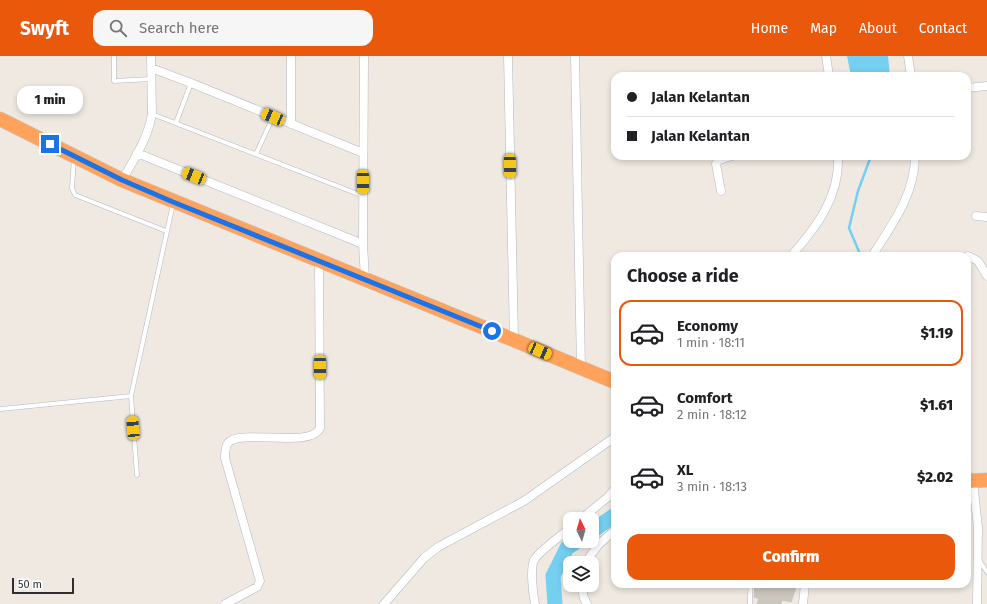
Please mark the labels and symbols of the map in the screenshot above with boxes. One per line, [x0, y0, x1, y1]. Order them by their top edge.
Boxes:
callout: 1 min [17, 86, 83, 114]
car [260, 107, 286, 127]
route end [41, 135, 59, 153]
car [504, 154, 516, 178]
car [181, 166, 207, 186]
car [357, 170, 369, 194]
route start [483, 322, 501, 340]
car [527, 341, 553, 361]
car [314, 355, 326, 379]
car [126, 416, 140, 440]
north arrow [563, 512, 599, 548]
scale bar [12, 576, 74, 595]

